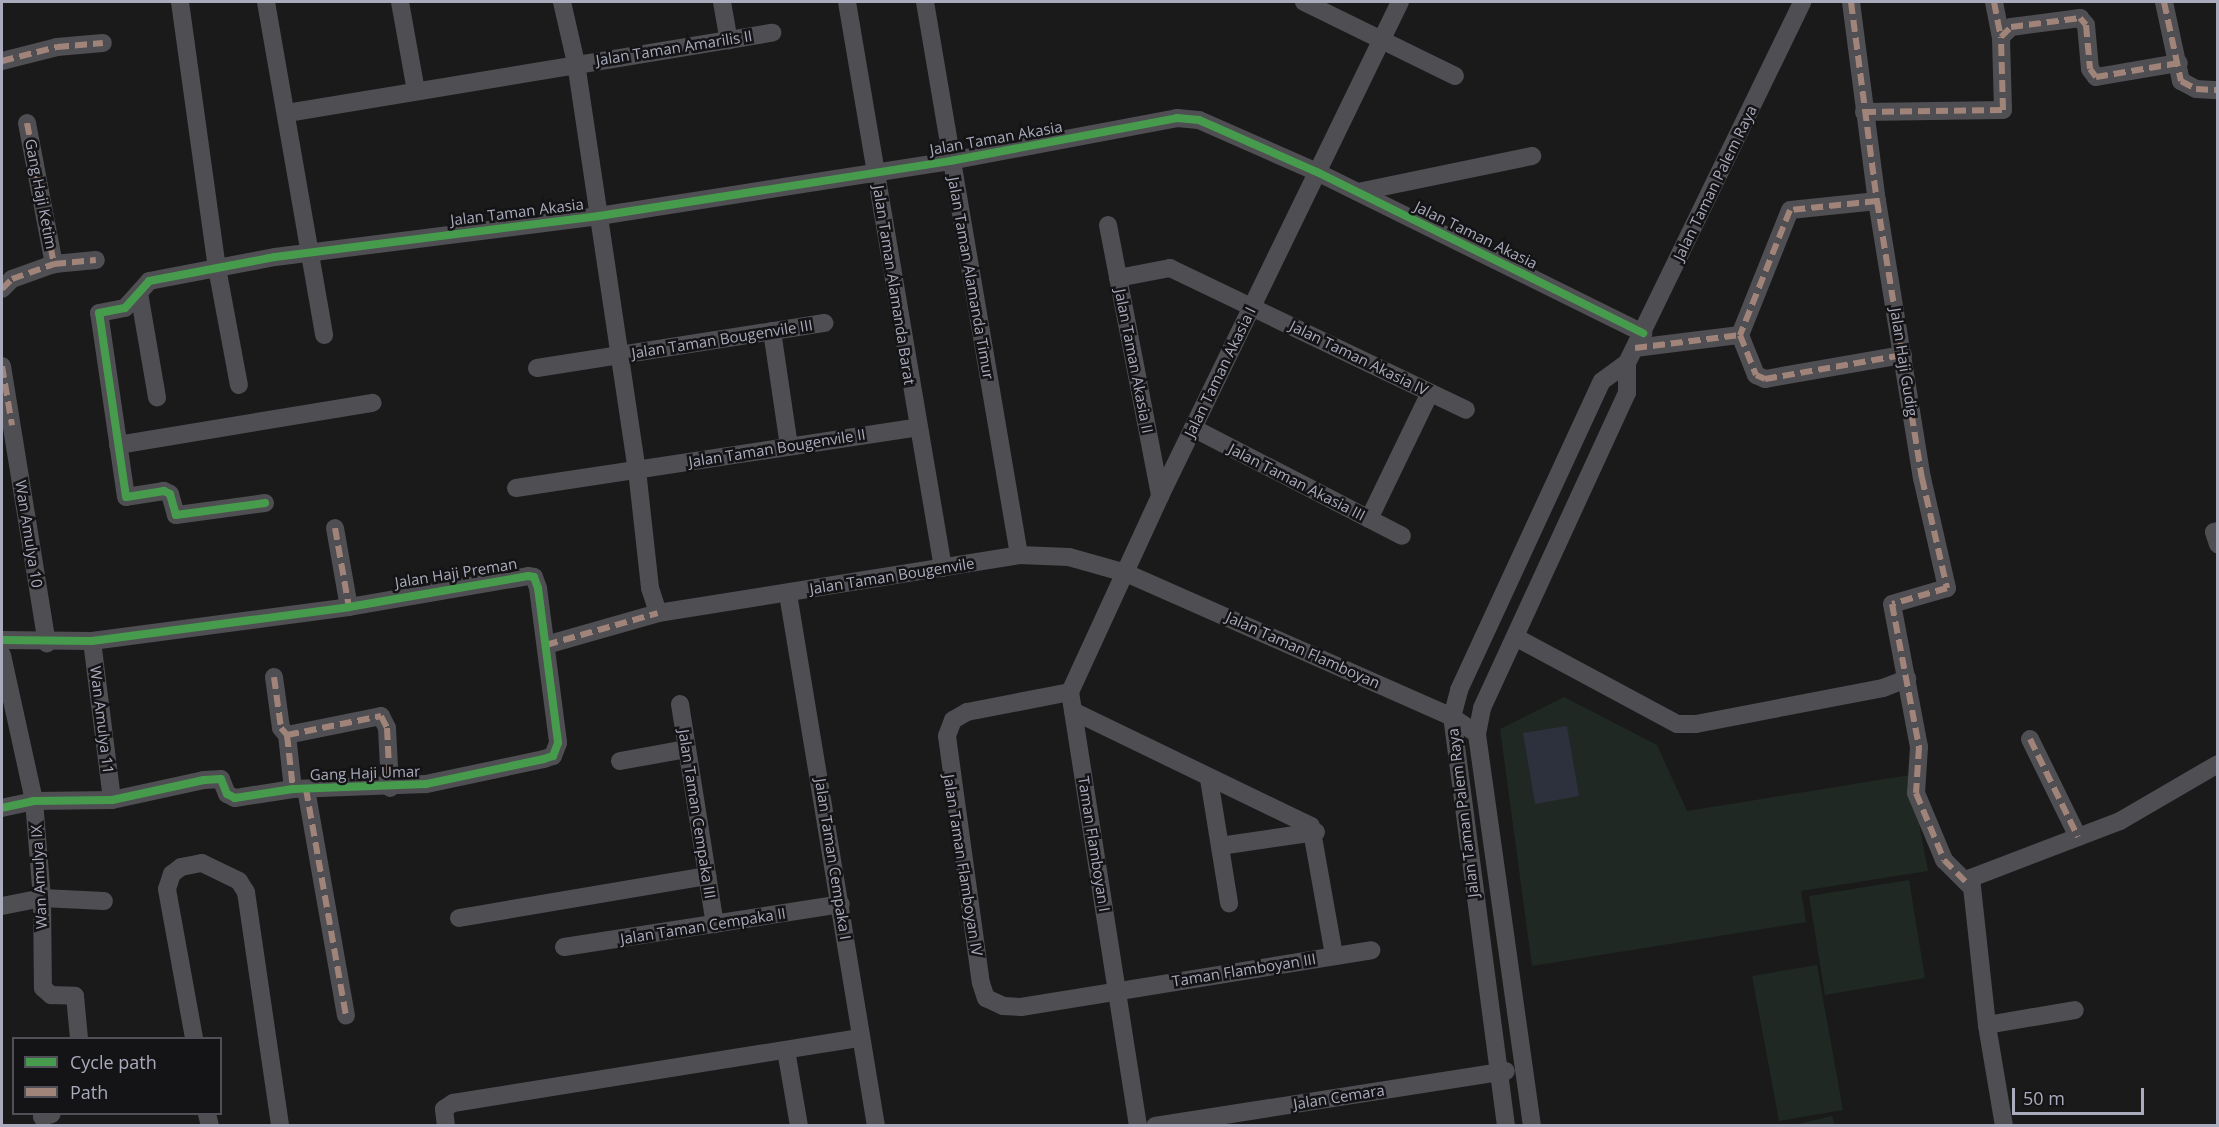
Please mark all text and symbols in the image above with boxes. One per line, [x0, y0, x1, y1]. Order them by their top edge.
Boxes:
street label: Jalan Taman Amarilis II [595, 27, 753, 69]
street label: Jalan Taman Palem Raya [1670, 103, 1760, 263]
street label: Jalan Taman Akasia [928, 117, 1064, 159]
street label: Gang Haji Ketim [21, 137, 61, 251]
street label: Jalan Taman Alamanda Timur [944, 175, 998, 381]
street label: Jalan Taman Alamanda Barat [869, 184, 919, 386]
street label: Jalan Taman Akasia [449, 195, 585, 229]
street label: Jalan Taman Akasia [1412, 197, 1540, 273]
street label: Jalan Taman Akasia II [1111, 287, 1157, 435]
street label: Jalan Taman Akasia I [1181, 304, 1259, 440]
street label: Jalan Haji Gudig [1887, 306, 1921, 418]
street label: Jalan Taman Bougenvile III [630, 316, 814, 362]
street label: Jalan Taman Akasia IV [1287, 317, 1431, 399]
street label: Jalan Taman Bougenvile II [687, 425, 867, 471]
street label: Jalan Taman Akasia III [1226, 440, 1368, 524]
street label: Wan Amulya 10 [12, 479, 46, 589]
street label: Jalan Haji Preman [394, 554, 518, 592]
street label: Jalan Taman Bougenvile [808, 554, 976, 598]
street label: Jalan Taman Flamboyan [1223, 608, 1383, 692]
street label: Wan Amulya 11 [86, 665, 118, 775]
street label: Jalan Taman Palem Raya [1444, 727, 1482, 899]
street label: Jalan Taman Cempaka III [675, 728, 719, 900]
street label: Gang Haji Umar [309, 762, 421, 784]
street label: Jalan Taman Flamboyan IV [940, 773, 986, 957]
street label: Taman Flamboyan I [1074, 775, 1114, 913]
street label: Jalan Taman Cempaka I [811, 777, 855, 941]
street label: Wan Amulya IX [27, 824, 51, 930]
street label: Jalan Taman Cempaka II [619, 904, 787, 948]
street label: Taman Flamboyan III [1171, 950, 1317, 990]
legend [12, 1037, 222, 1115]
text: Cycle path [70, 1050, 157, 1074]
scale bar [2015, 1076, 2147, 1114]
text: Path [70, 1080, 108, 1104]
street label: Jalan Cemara [1292, 1081, 1386, 1113]
text: 50 m [2023, 1086, 2065, 1110]

